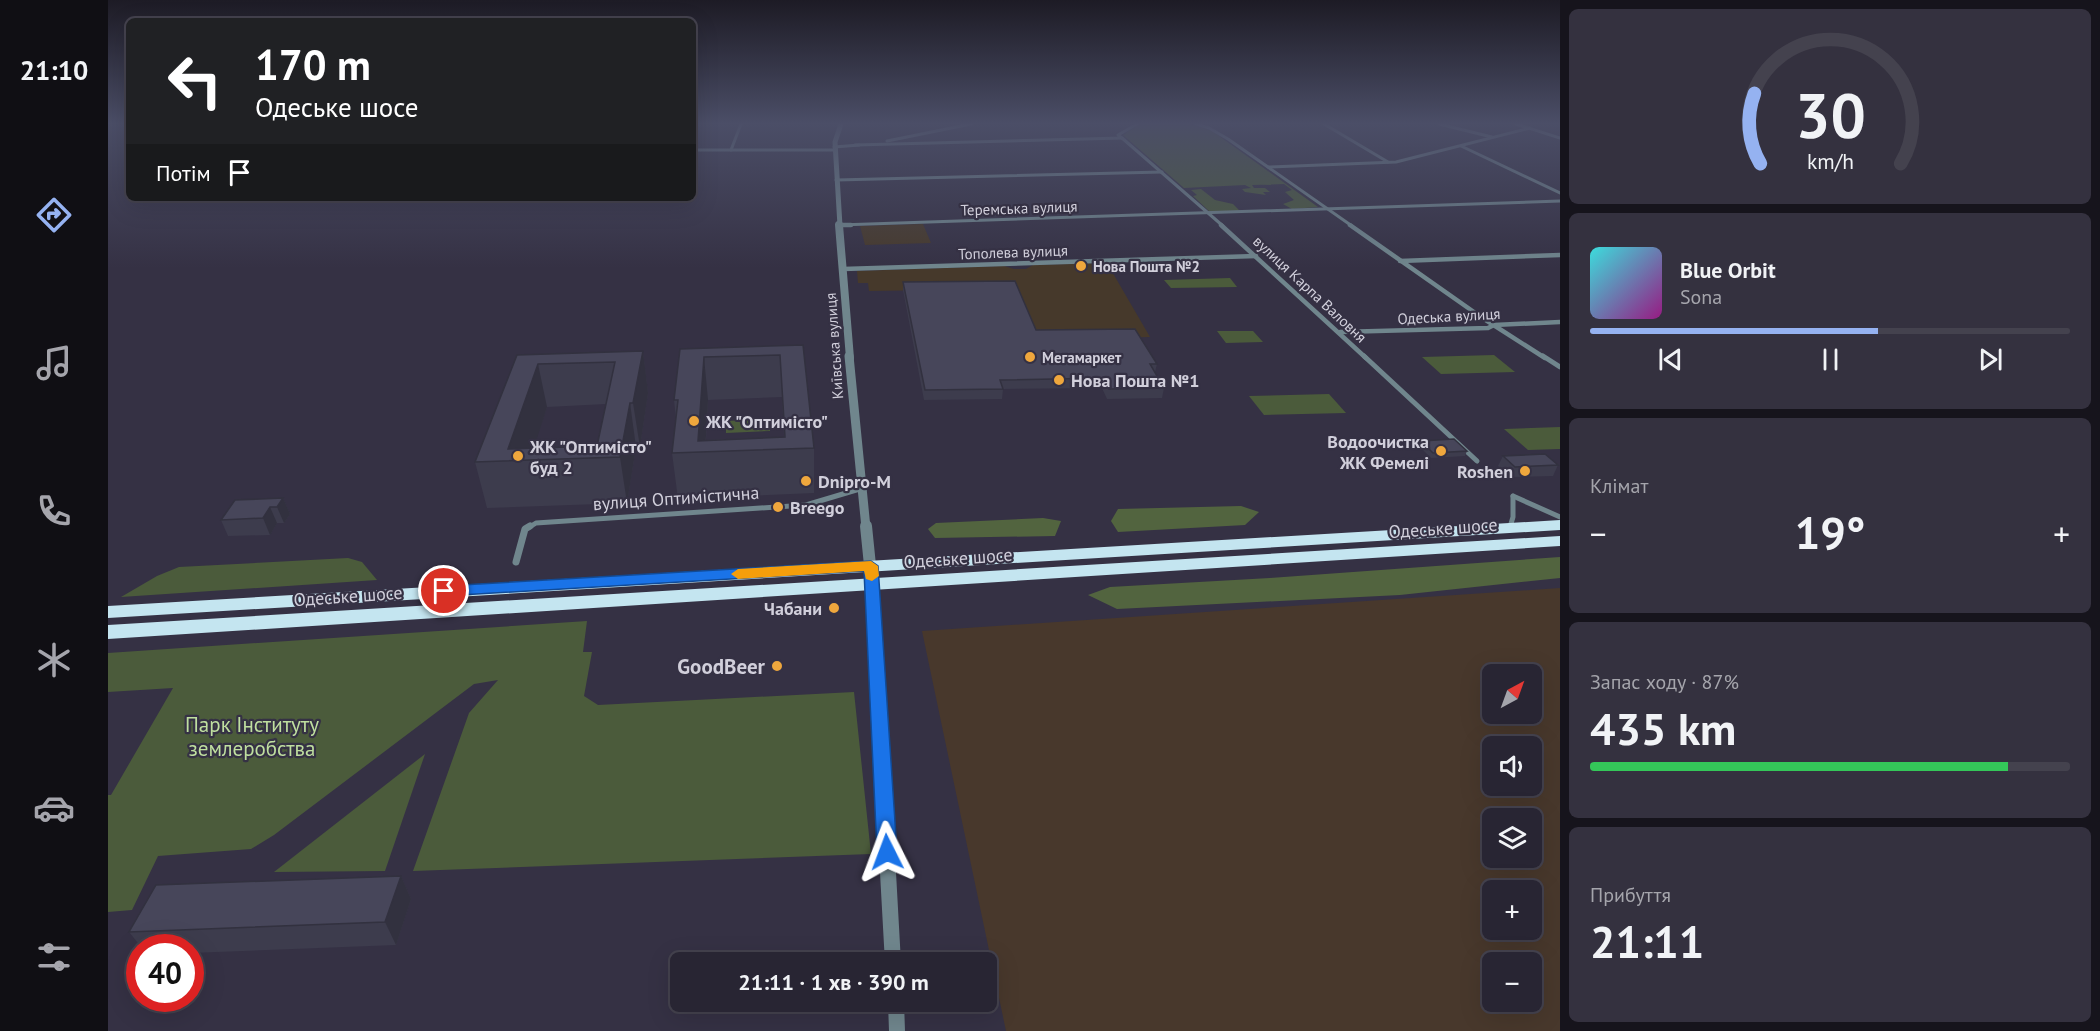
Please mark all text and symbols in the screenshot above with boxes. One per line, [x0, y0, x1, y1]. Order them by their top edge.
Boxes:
text: 170 m [255, 37, 371, 92]
icon: left [156, 42, 234, 120]
text: 21:10 [20, 53, 88, 87]
text: 30 [1795, 74, 1865, 155]
text: Одеське шосе [255, 90, 419, 124]
text: km/h [1806, 147, 1853, 175]
icon: arrive [223, 156, 256, 189]
text: Потім [156, 159, 211, 187]
icon: directions [33, 194, 75, 236]
street label: Теремська вулиця [960, 196, 1078, 220]
street label: вулиця Карпа Валовня [1249, 232, 1371, 346]
street label: Тополева вулиця [958, 241, 1068, 263]
text: Blue Orbit [1680, 256, 1776, 284]
place label: Нова Пошта №2 [1093, 257, 1200, 276]
marker: Нова Пошта №2 [1074, 259, 1088, 273]
text: Sona [1680, 284, 1722, 310]
street label: Київська вулиця [821, 292, 847, 400]
street label: Одеська вулиця [1397, 304, 1501, 328]
icon: music [33, 342, 75, 384]
icon: previous [1654, 343, 1687, 376]
icon: pause [1814, 343, 1847, 376]
icon: next [1974, 343, 2007, 376]
place label: Мегамаркет [1042, 348, 1122, 367]
marker: Мегамаркет [1023, 350, 1037, 364]
place label: Нова Пошта №1 [1071, 369, 1199, 392]
marker: Нова Пошта №1 [1052, 373, 1066, 387]
place label: ЖК "Оптимісто" [705, 410, 828, 433]
marker: ЖК "Оптимісто" [687, 414, 701, 428]
place label: Водоочистка ЖК Фемелі [1327, 430, 1429, 474]
place label: ЖК "Оптимісто" буд 2 [529, 435, 652, 479]
marker: Водоочистка ЖК Фемелі [1434, 444, 1448, 458]
marker: ЖК "Оптимісто" буд 2 [511, 449, 525, 463]
place label: Roshen [1457, 460, 1513, 483]
marker: Roshen [1518, 464, 1532, 478]
place label: Dnipro-M [818, 470, 891, 493]
text: Клімат [1590, 473, 1648, 499]
marker: Dnipro-M [799, 474, 813, 488]
street label: вулиця Оптимістична [592, 481, 760, 515]
icon: phone [33, 490, 75, 532]
place label: Breego [790, 496, 845, 519]
marker: Breego [771, 500, 785, 514]
text: 19° [1795, 503, 1865, 561]
text: − [1590, 512, 1607, 555]
text: + [2053, 512, 2070, 555]
street label: Одеське шосе [1388, 513, 1498, 543]
street label: Одеське шосе [903, 543, 1013, 573]
pin [418, 565, 469, 616]
icon: arrive [427, 574, 460, 607]
street label: Одеське шосе [293, 581, 403, 611]
place label: Чабани [764, 597, 822, 620]
marker: Чабани [827, 601, 841, 615]
icon: climate [33, 639, 75, 681]
place label: GoodBeer [677, 653, 766, 680]
marker: GoodBeer [770, 659, 784, 673]
north arrow [1482, 664, 1542, 724]
map controls [1482, 664, 1542, 1012]
text: Запас ходу · 87% [1590, 669, 1739, 695]
text: 435 km [1590, 699, 1736, 757]
park label: Парк Інституту землеробства [185, 711, 319, 762]
button: sound [1482, 736, 1542, 796]
icon: car [33, 787, 75, 829]
button: layers [1482, 808, 1542, 868]
position arrow [855, 820, 919, 884]
button: + [1482, 880, 1542, 940]
text: Прибуття [1590, 882, 1671, 908]
text: 21:11 [1590, 912, 1704, 970]
speed limit sign: 40 [126, 934, 204, 1012]
icon: filters [33, 936, 75, 978]
button: − [1482, 952, 1542, 1012]
text: 21:11 · 1 хв · 390 m [738, 968, 929, 996]

